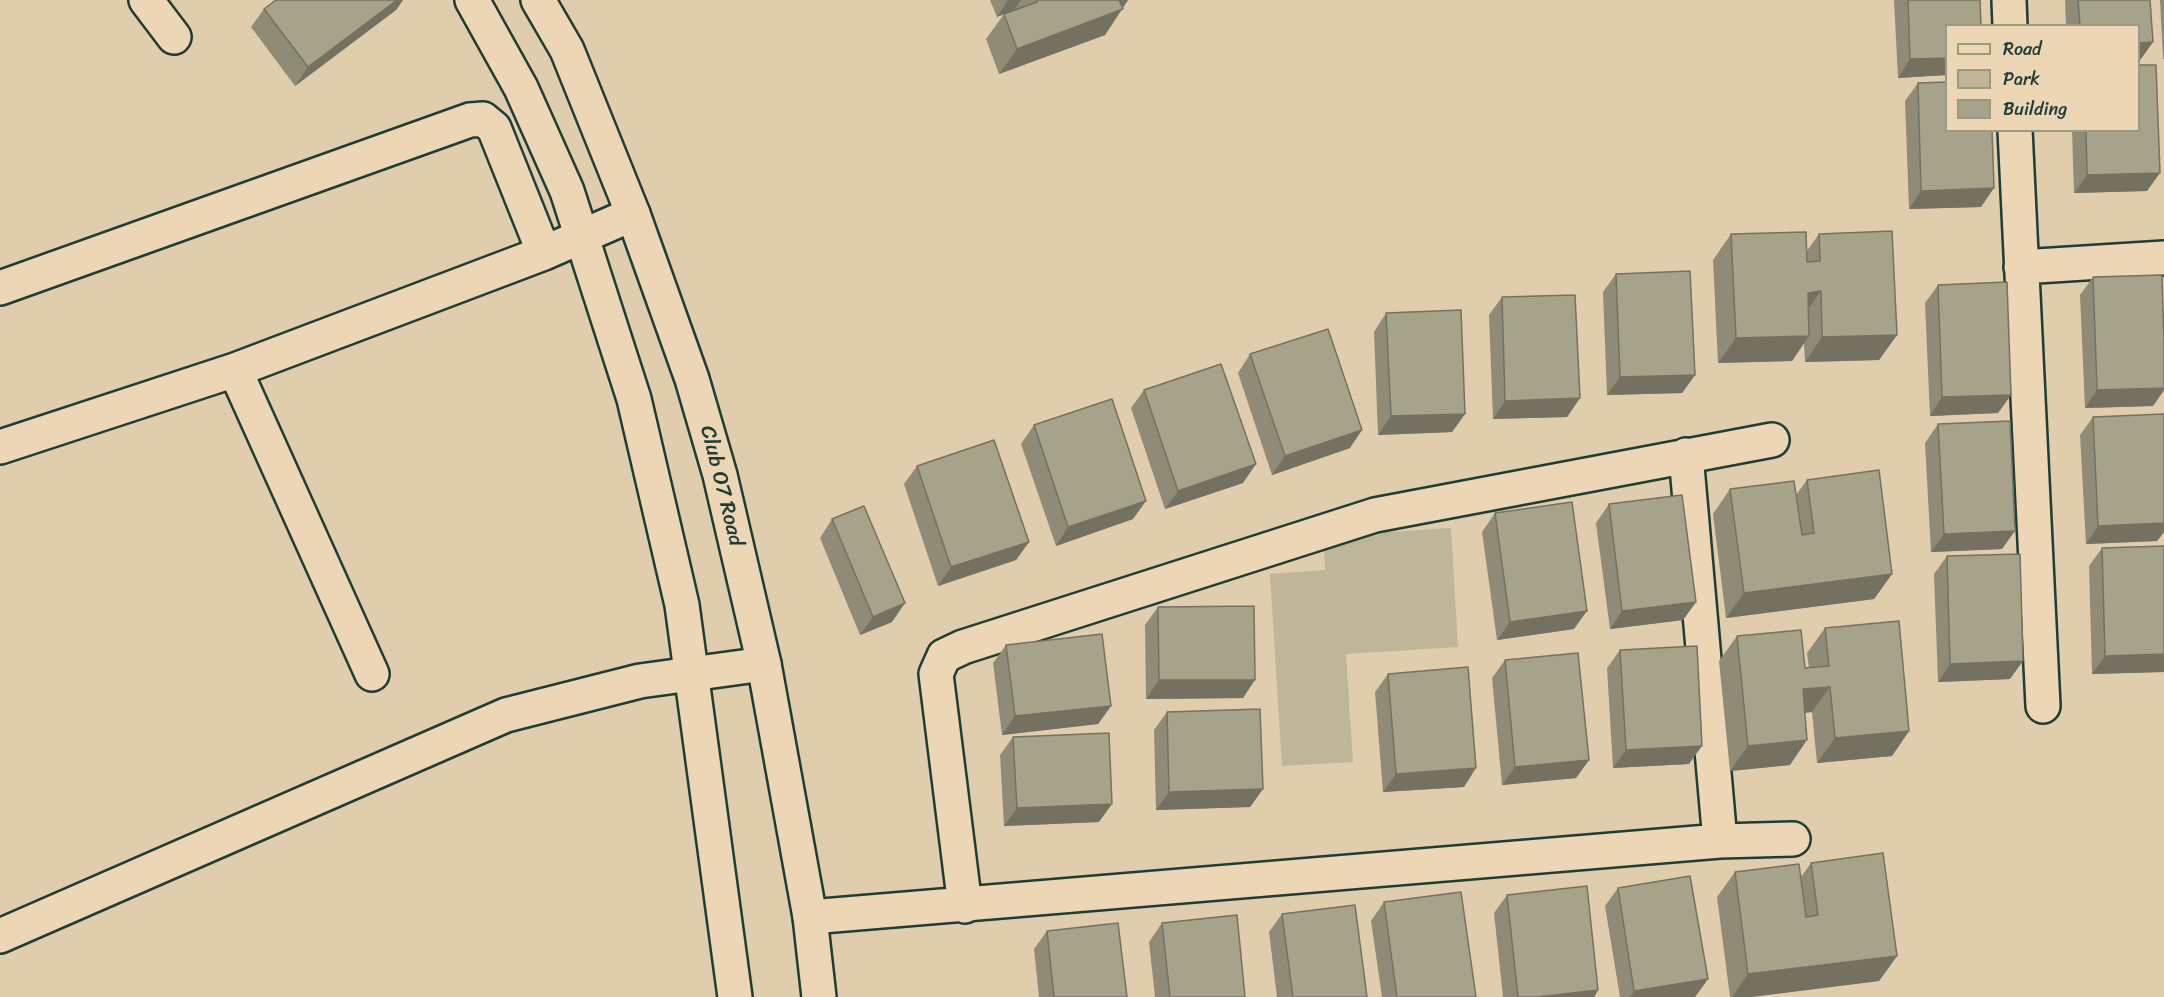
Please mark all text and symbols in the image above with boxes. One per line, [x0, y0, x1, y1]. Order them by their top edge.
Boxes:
legend [1945, 24, 2140, 132]
text: Road [2003, 33, 2042, 65]
text: Park [2003, 63, 2040, 95]
text: Building [2003, 93, 2067, 125]
street label: Club O7 Road [694, 423, 748, 549]

